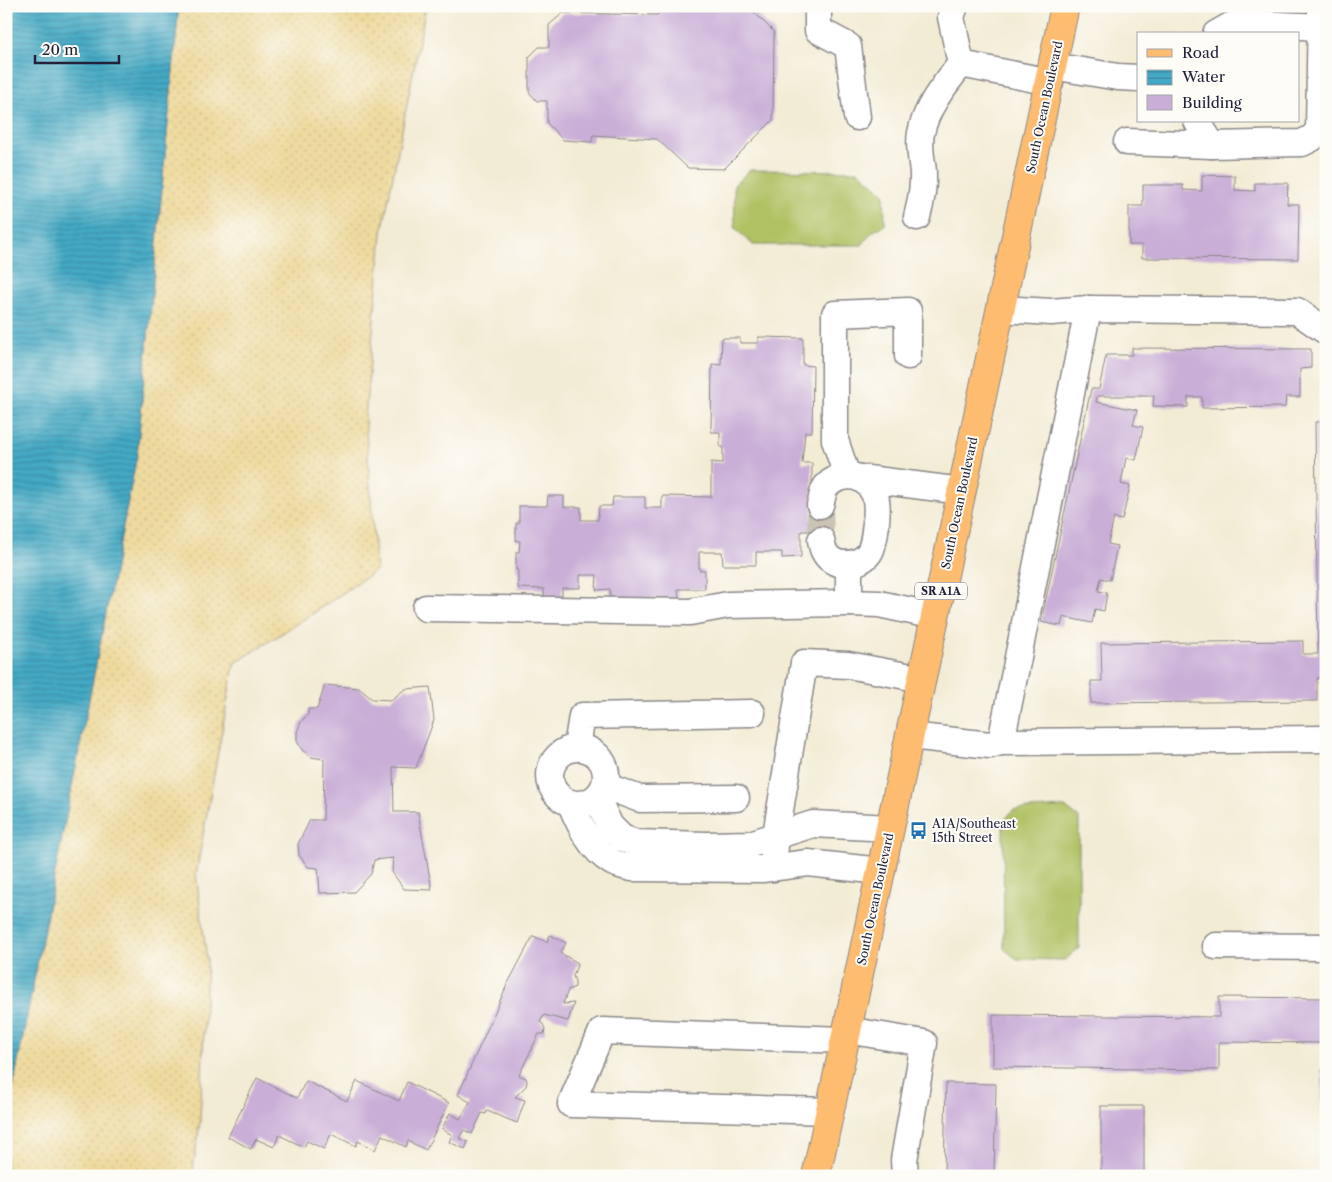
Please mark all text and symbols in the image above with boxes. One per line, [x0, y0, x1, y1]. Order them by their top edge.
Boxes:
scale bar [35, 32, 119, 64]
legend [1137, 32, 1300, 122]
street label: South Ocean Boulevard [1023, 39, 1065, 174]
text: 20 m [42, 40, 78, 59]
text: Road [1182, 43, 1219, 62]
text: Water [1181, 67, 1226, 86]
text: Building [1182, 93, 1242, 112]
street label: South Ocean Boulevard [938, 435, 980, 570]
road number: SR A1A [915, 582, 967, 600]
place label: A1A/Southeast 15th Street [931, 816, 1017, 845]
bus stop icon: A1A/Southeast 15th Street [908, 820, 928, 840]
street label: South Ocean Boulevard [854, 831, 896, 966]

